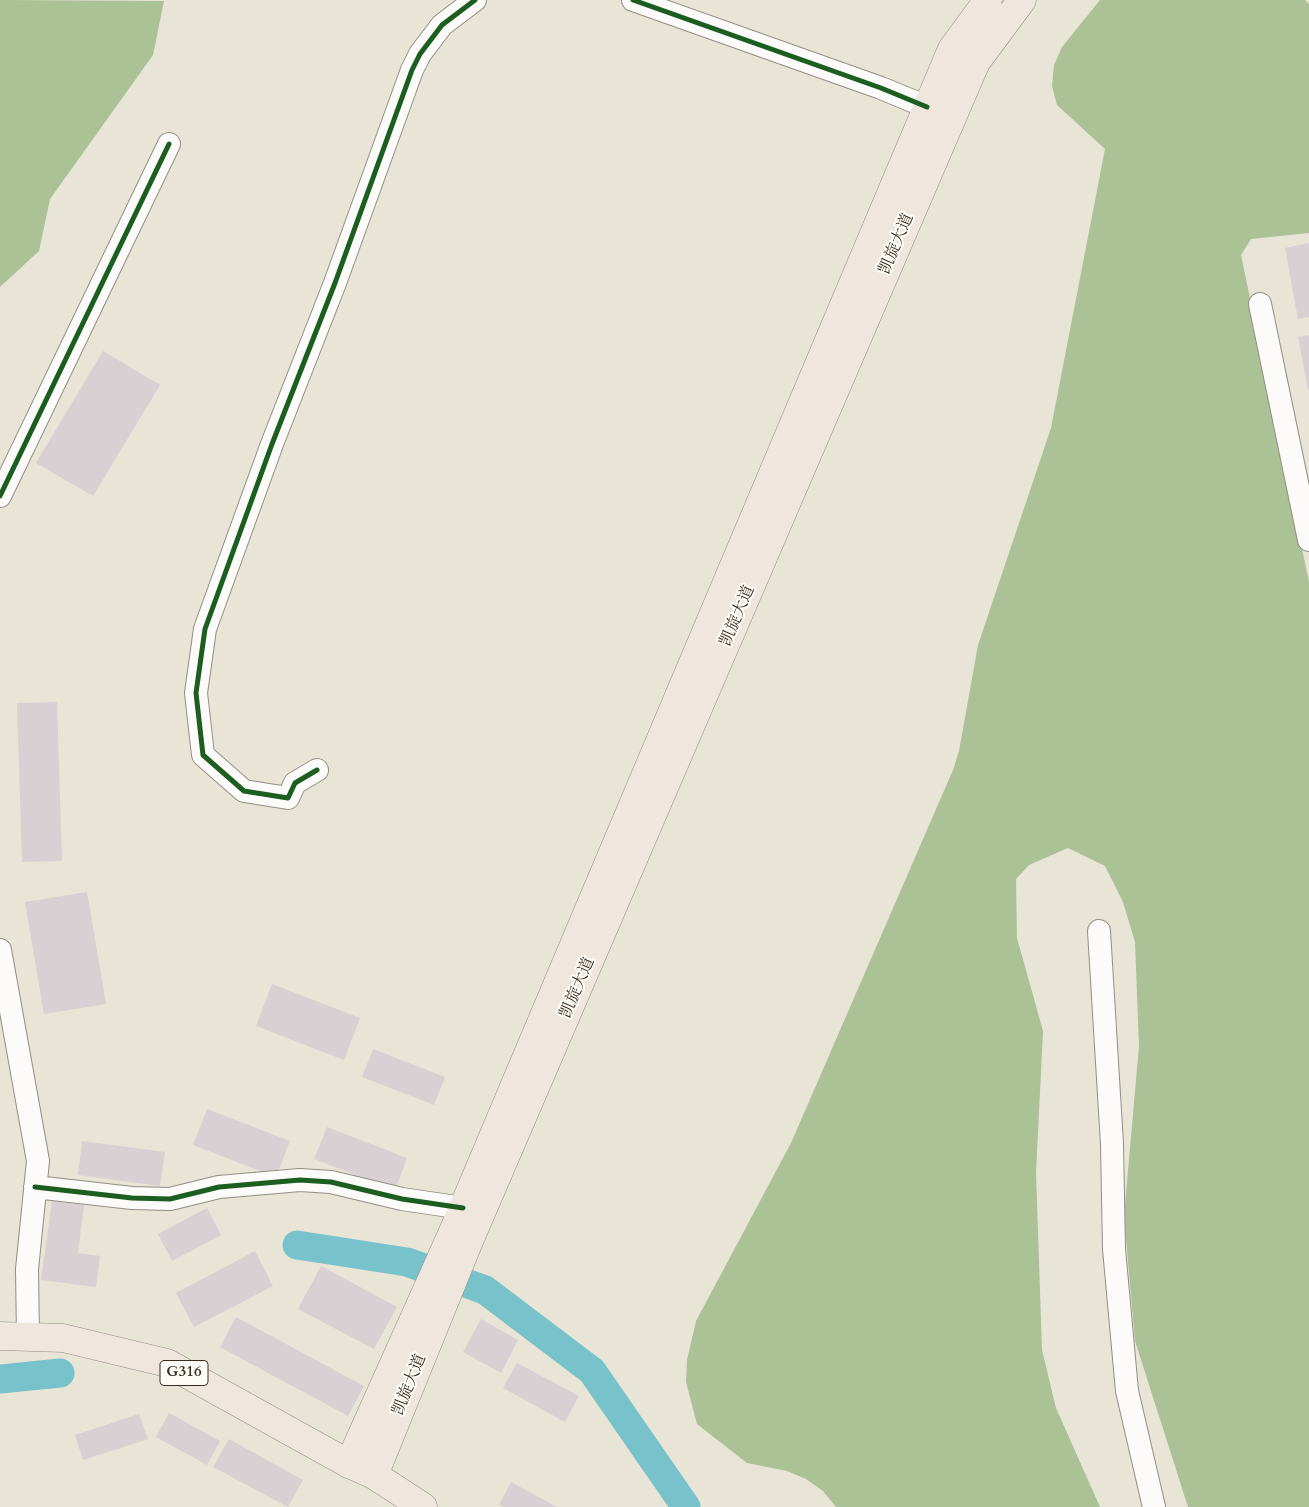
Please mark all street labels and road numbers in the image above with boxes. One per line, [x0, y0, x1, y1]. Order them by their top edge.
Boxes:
street label: 凯旋大道 [876, 211, 918, 277]
street label: 凯旋大道 [717, 583, 759, 649]
street label: 凯旋大道 [557, 955, 599, 1021]
street label: 凯旋大道 [389, 1352, 431, 1418]
road number: G316 [160, 1360, 208, 1386]

